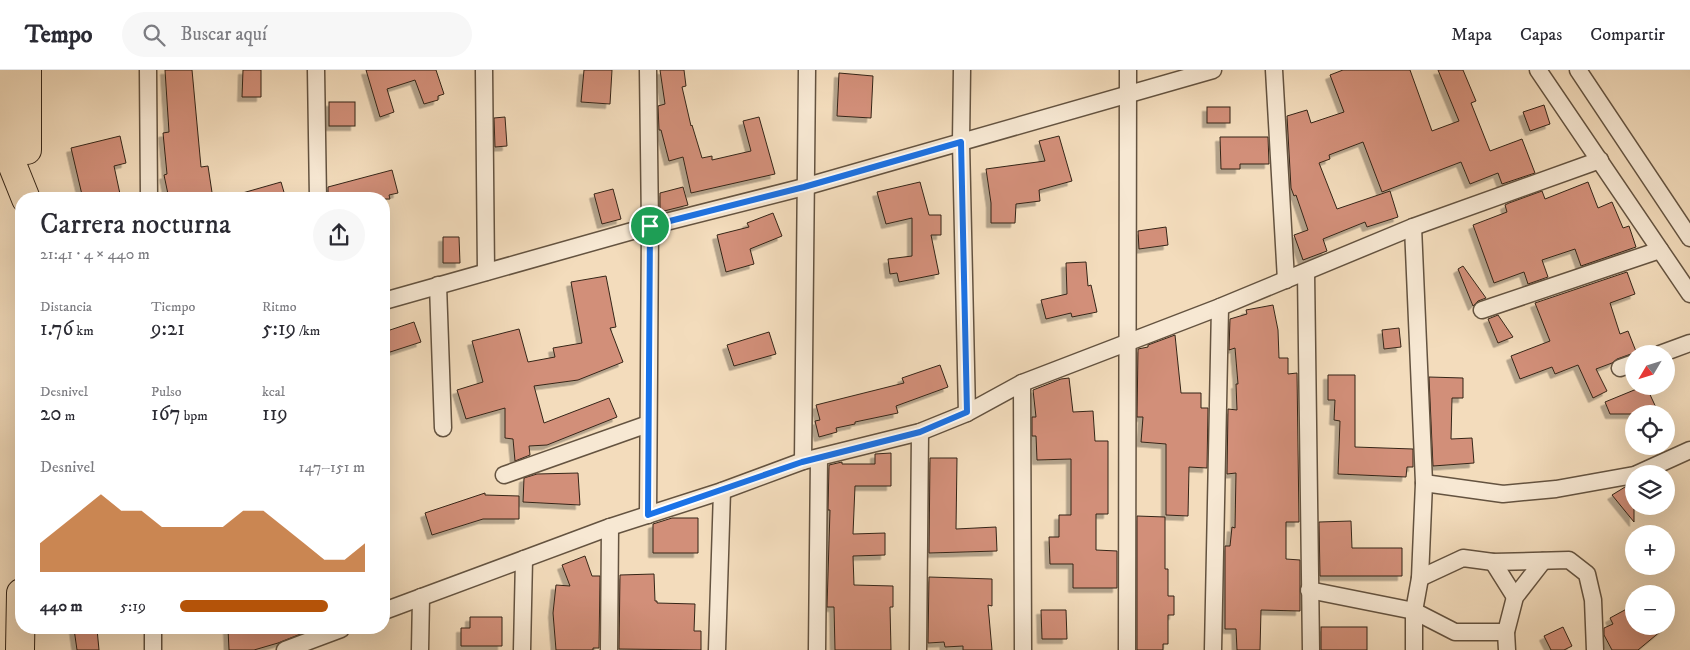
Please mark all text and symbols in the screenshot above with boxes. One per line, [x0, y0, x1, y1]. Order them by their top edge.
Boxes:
search box [122, 12, 472, 57]
text: Tempo [25, 20, 92, 50]
icon: search [140, 21, 168, 49]
text: Buscar aquí [180, 23, 267, 46]
text: Mapa [1451, 24, 1492, 46]
text: Capas [1520, 24, 1562, 46]
text: Compartir [1590, 24, 1665, 46]
pin [629, 205, 671, 247]
text: Carrera nocturna [40, 207, 231, 242]
button: share [313, 209, 365, 261]
icon: arrive [636, 212, 664, 240]
text: 21:41 · 4 × 440 m [40, 244, 150, 264]
text: Distancia [40, 298, 92, 316]
text: Tiempo [151, 298, 195, 316]
text: Ritmo [262, 298, 297, 316]
text: 1.76 [40, 316, 73, 342]
text: 9:21 [151, 316, 185, 342]
text: 5:19 [262, 316, 296, 342]
text: km [73, 322, 94, 340]
text: /km [296, 322, 320, 340]
north arrow [1625, 345, 1675, 395]
map controls [1625, 345, 1675, 635]
text: Desnivel [40, 383, 88, 401]
text: Pulso [151, 383, 182, 401]
text: kcal [262, 383, 285, 401]
text: 20 [40, 401, 62, 427]
text: 167 [151, 401, 181, 427]
text: 119 [262, 401, 288, 427]
button: locate [1625, 405, 1675, 455]
text: m [62, 407, 75, 425]
text: bpm [181, 407, 208, 425]
text: Desnivel [40, 457, 95, 477]
text: 147–151 m [299, 457, 365, 477]
button: layers [1625, 465, 1675, 515]
button: + [1625, 525, 1675, 575]
button: − [1625, 585, 1675, 635]
text: 440 m [40, 596, 82, 616]
text: 5:19 [120, 596, 146, 616]

